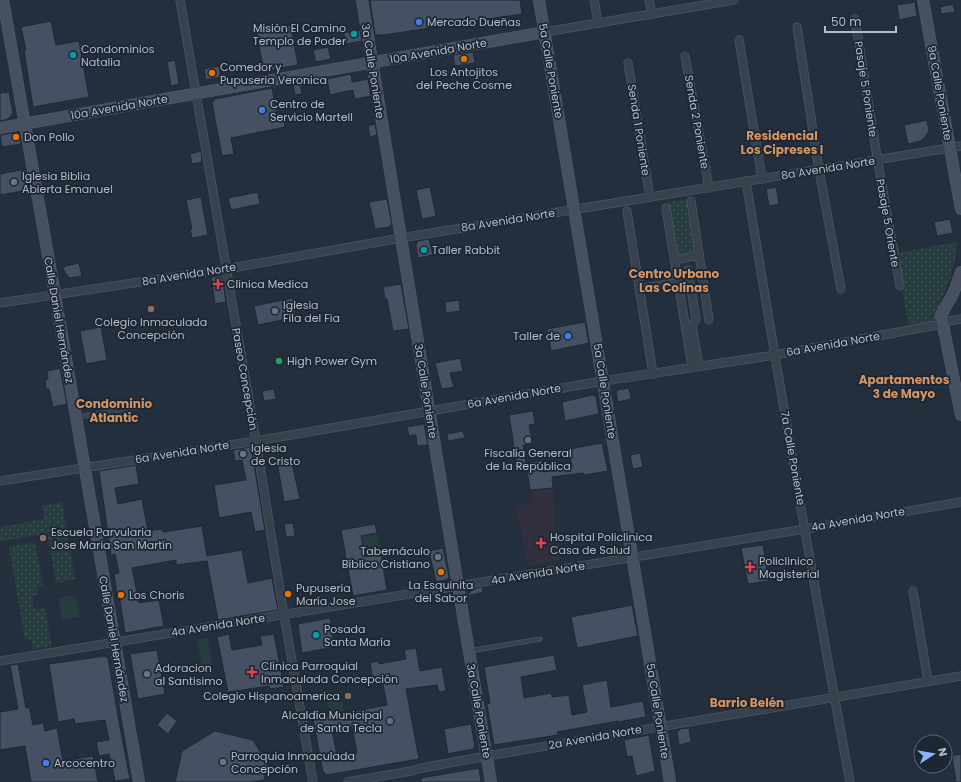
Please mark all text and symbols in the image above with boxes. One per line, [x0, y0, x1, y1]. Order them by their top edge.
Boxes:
scale bar [825, 8, 896, 34]
text: 50 m [831, 13, 862, 30]
place label: Mercado Dueñas [427, 14, 521, 30]
marker: Mercado Dueñas [414, 17, 424, 27]
place label: Misión El Camino Templo de Poder [253, 20, 346, 49]
street label: 3a Calle Poniente [358, 22, 388, 120]
street label: 5a Calle Poniente [535, 22, 567, 120]
marker: Misión El Camino Templo de Poder [349, 29, 359, 39]
street label: 10a Avenida Norte [388, 35, 488, 67]
street label: Pasaje 5 Poniente [850, 40, 882, 138]
place label: Condominios Natalia [81, 41, 155, 70]
street label: 9a Calle Poniente [924, 44, 956, 142]
marker: Condominios Natalia [68, 50, 78, 60]
marker: Los Antojitos del Peche Cosme [459, 54, 469, 64]
place label: Comedor y Pupuseria Veronica [220, 59, 327, 88]
place label: Los Antojitos del Peche Cosme [416, 64, 512, 93]
marker: Comedor y Pupuseria Veronica [207, 68, 217, 78]
street label: Senda 2 Poniente [681, 74, 713, 170]
street label: Senda 1 Poniente [624, 83, 654, 177]
street label: 10a Avenida Norte [69, 91, 169, 123]
place label: Centro de Servicio Martell [270, 96, 353, 125]
marker: Centro de Servicio Martell [257, 105, 267, 115]
district label: Residencial Los Cipreses I [741, 127, 823, 158]
place label: Don Pollo [24, 129, 75, 145]
marker: Don Pollo [11, 132, 21, 142]
street label: 8a Avenida Norte [780, 153, 876, 183]
place label: Iglesia Biblia Abierta Emanuel [22, 168, 113, 197]
marker: Iglesia Biblia Abierta Emanuel [9, 177, 19, 187]
street label: Pasaje 5 Oriente [872, 178, 904, 269]
street label: 8a Avenida Norte [460, 205, 556, 235]
place label: Taller Rabbit [432, 242, 500, 258]
marker: Taller Rabbit [419, 245, 429, 255]
street label: Calle Daniel Hernández [40, 256, 78, 384]
street label: 8a Avenida Norte [141, 259, 237, 289]
district label: Centro Urbano Las Colinas [629, 265, 720, 296]
place label: Clínica Medica [227, 276, 308, 292]
marker: Clínica Medica [212, 278, 224, 290]
place label: Iglesia Fila del Fia [283, 297, 340, 326]
marker: Colegio Inmaculada Concepción [146, 304, 156, 314]
marker: Iglesia Fila del Fia [270, 306, 280, 316]
place label: Colegio Inmaculada Concepción [95, 314, 207, 343]
street label: Paseo Concepción [228, 327, 262, 431]
place label: Taller de [513, 328, 560, 344]
street label: 6a Avenida Norte [785, 328, 881, 360]
marker: Taller de [563, 331, 573, 341]
street label: 3a Calle Poniente [411, 342, 441, 440]
street label: 5a Calle Poniente [590, 342, 620, 440]
place label: High Power Gym [287, 353, 377, 369]
marker: High Power Gym [274, 356, 284, 366]
district label: Apartamentos 3 de Mayo [859, 371, 950, 402]
street label: 6a Avenida Norte [466, 380, 562, 412]
district label: Condominio Atlantic [76, 395, 152, 426]
street label: 7a Calle Poniente [777, 410, 809, 506]
marker: Fiscalía General de la República [523, 435, 533, 445]
street label: 6a Avenida Norte [134, 437, 230, 467]
place label: Iglesia de Cristo [251, 440, 300, 469]
place label: Fiscalía General de la República [484, 445, 572, 474]
marker: Iglesia de Cristo [238, 449, 248, 459]
street label: 4a Avenida Norte [810, 503, 906, 535]
place label: Escuela Parvularia Jose Maria San Martín [51, 524, 172, 553]
place label: Hospital Policlínica Casa de Salud [550, 529, 652, 558]
marker: Escuela Parvularia Jose Maria San Martín [38, 533, 48, 543]
marker: Hospital Policlínica Casa de Salud [535, 537, 547, 549]
place label: Tabernáculo Bíblico Cristiano [342, 543, 430, 572]
marker: Tabernáculo Bíblico Cristiano [433, 552, 443, 562]
place label: Policlinico Magisterial [759, 553, 820, 582]
street label: 4a Avenida Norte [490, 558, 586, 588]
marker: Policlinico Magisterial [744, 561, 756, 573]
marker: La Esquinita del Sabor [436, 567, 446, 577]
street label: Calle Daniel Hernández [95, 575, 133, 703]
place label: La Esquinita del Sabor [409, 577, 473, 606]
place label: Pupuseria María Jose [296, 580, 356, 609]
place label: Los Choris [129, 587, 185, 603]
marker: Pupuseria María Jose [283, 589, 293, 599]
marker: Los Choris [116, 590, 126, 600]
street label: 4a Avenida Norte [170, 610, 266, 640]
place label: Posada Santa María [324, 621, 390, 650]
marker: Posada Santa María [311, 630, 321, 640]
place label: Clínica Parroquial Inmaculada Concepción [261, 658, 398, 687]
place label: Adoracion al Santisimo [155, 660, 223, 689]
street label: 3a Calle Poniente [463, 662, 495, 760]
street label: 5a Calle Poniente [643, 662, 673, 760]
marker: Clínica Parroquial Inmaculada Concepción [246, 666, 258, 678]
marker: Adoracion al Santisimo [142, 669, 152, 679]
place label: Colegio Hispanoamerica [203, 688, 340, 704]
marker: Colegio Hispanoamerica [343, 691, 353, 701]
district label: Barrio Belén [710, 694, 784, 711]
place label: Alcaldía Municipal de Santa Tecla [281, 707, 382, 736]
marker: Alcaldía Municipal de Santa Tecla [385, 716, 395, 726]
street label: 2a Avenida Norte [547, 721, 643, 753]
north arrow [913, 734, 953, 774]
text: N [934, 746, 951, 758]
place label: Parroquia Inmaculada Concepción [231, 748, 355, 777]
place label: Arcocentro [54, 755, 115, 771]
marker: Parroquia Inmaculada Concepción [218, 757, 228, 767]
marker: Arcocentro [41, 758, 51, 768]

